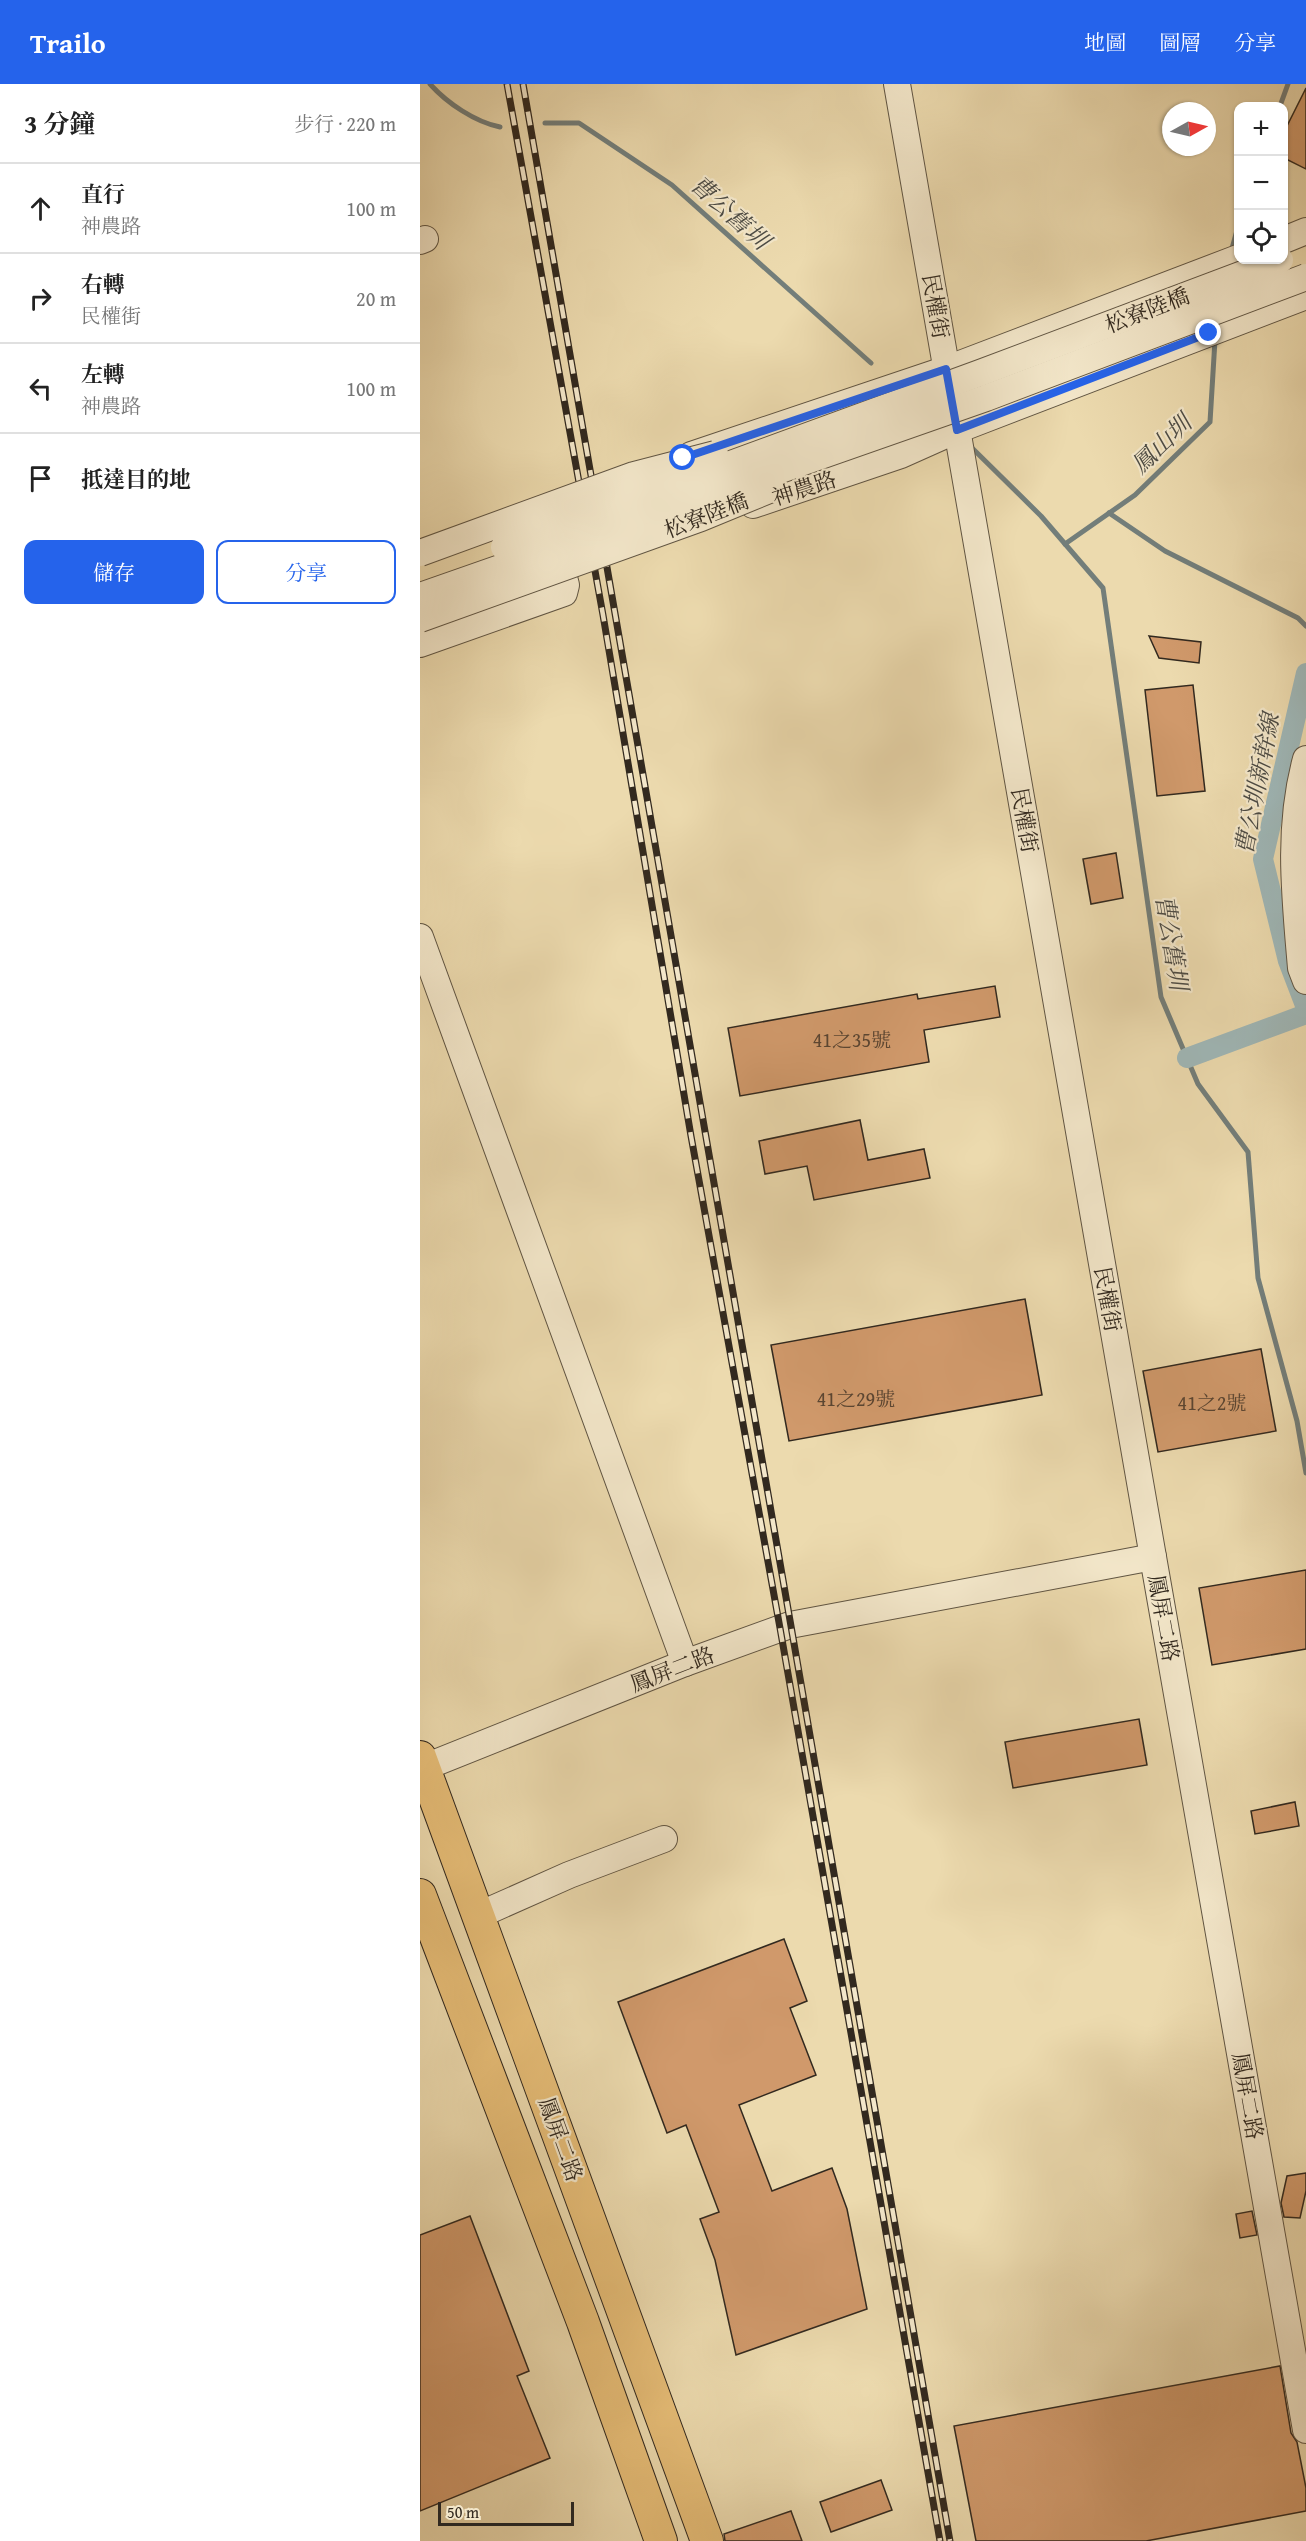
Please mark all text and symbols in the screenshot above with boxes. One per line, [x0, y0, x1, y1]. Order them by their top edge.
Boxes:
text: Trailo [30, 22, 106, 63]
text: 地圖 [1084, 27, 1126, 58]
text: 圖層 [1159, 27, 1201, 58]
text: 分享 [1234, 27, 1276, 58]
north arrow [1162, 102, 1216, 156]
map controls [1234, 102, 1288, 264]
button: + [1234, 102, 1288, 156]
text: 3 分鐘 [24, 104, 95, 143]
text: 步行 · 220 m [294, 109, 396, 138]
button: − [1234, 156, 1288, 210]
water label: 曹公舊圳 [683, 167, 780, 260]
text: 直行 [81, 178, 125, 210]
icon: ahead [24, 192, 57, 225]
text: 100 m [346, 194, 396, 223]
button: locate [1234, 210, 1288, 264]
text: 神農路 [81, 211, 141, 240]
text: 右轉 [81, 268, 125, 300]
street label: 民權街 [915, 271, 957, 341]
street label: 松寮陸橋 [1100, 279, 1194, 341]
icon: right [24, 282, 57, 315]
text: 20 m [356, 284, 396, 313]
text: 民權街 [81, 301, 141, 330]
route end [1195, 319, 1221, 345]
text: 左轉 [81, 358, 125, 390]
icon: left [24, 372, 57, 405]
text: 100 m [346, 374, 396, 403]
text: 神農路 [81, 391, 141, 420]
water label: 鳳山圳 [1123, 404, 1202, 482]
route start [669, 444, 695, 470]
icon: arrive [24, 462, 57, 495]
text: 抵達目的地 [81, 463, 191, 495]
street label: 神農路 [768, 463, 840, 513]
street label: 松寮陸橋 [659, 484, 753, 546]
button: 儲存 [24, 540, 204, 604]
button: 分享 [216, 540, 396, 604]
water label: 曹公圳新幹線 [1226, 707, 1288, 858]
street label: 民權街 [1004, 785, 1046, 855]
water label: 曹公舊圳 [1147, 892, 1197, 996]
house number: 41之35號 [813, 1025, 891, 1054]
street label: 民權街 [1087, 1264, 1129, 1334]
house number: 41之29號 [817, 1384, 895, 1413]
house number: 41之2號 [1178, 1388, 1246, 1417]
street label: 鳳屏二路 [1141, 1572, 1187, 1664]
street label: 鳳屏二路 [625, 1638, 719, 1700]
street label: 鳳屏二路 [1225, 2050, 1271, 2142]
street label: 鳳屏二路 [531, 2092, 591, 2186]
scale bar [438, 2499, 574, 2526]
text: 50 m [447, 2500, 479, 2524]

